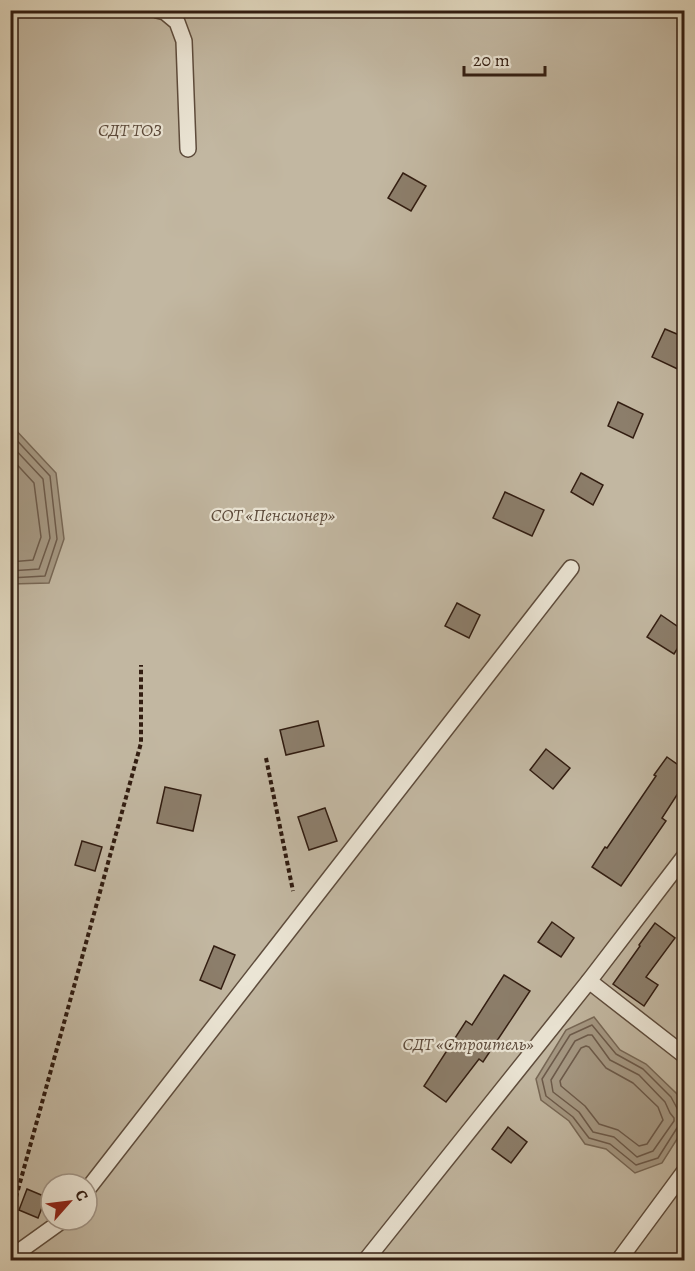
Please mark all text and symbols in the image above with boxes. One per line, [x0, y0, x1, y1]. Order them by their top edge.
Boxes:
scale bar [464, 39, 545, 77]
text: 20 m [473, 48, 510, 72]
park label: СДТ ТОЗ [98, 118, 162, 142]
park label: СОТ «Пенсионер» [211, 503, 336, 527]
park label: СДТ «Строитель» [402, 1032, 534, 1056]
north arrow [39, 1172, 99, 1232]
text: С [69, 1186, 93, 1205]

